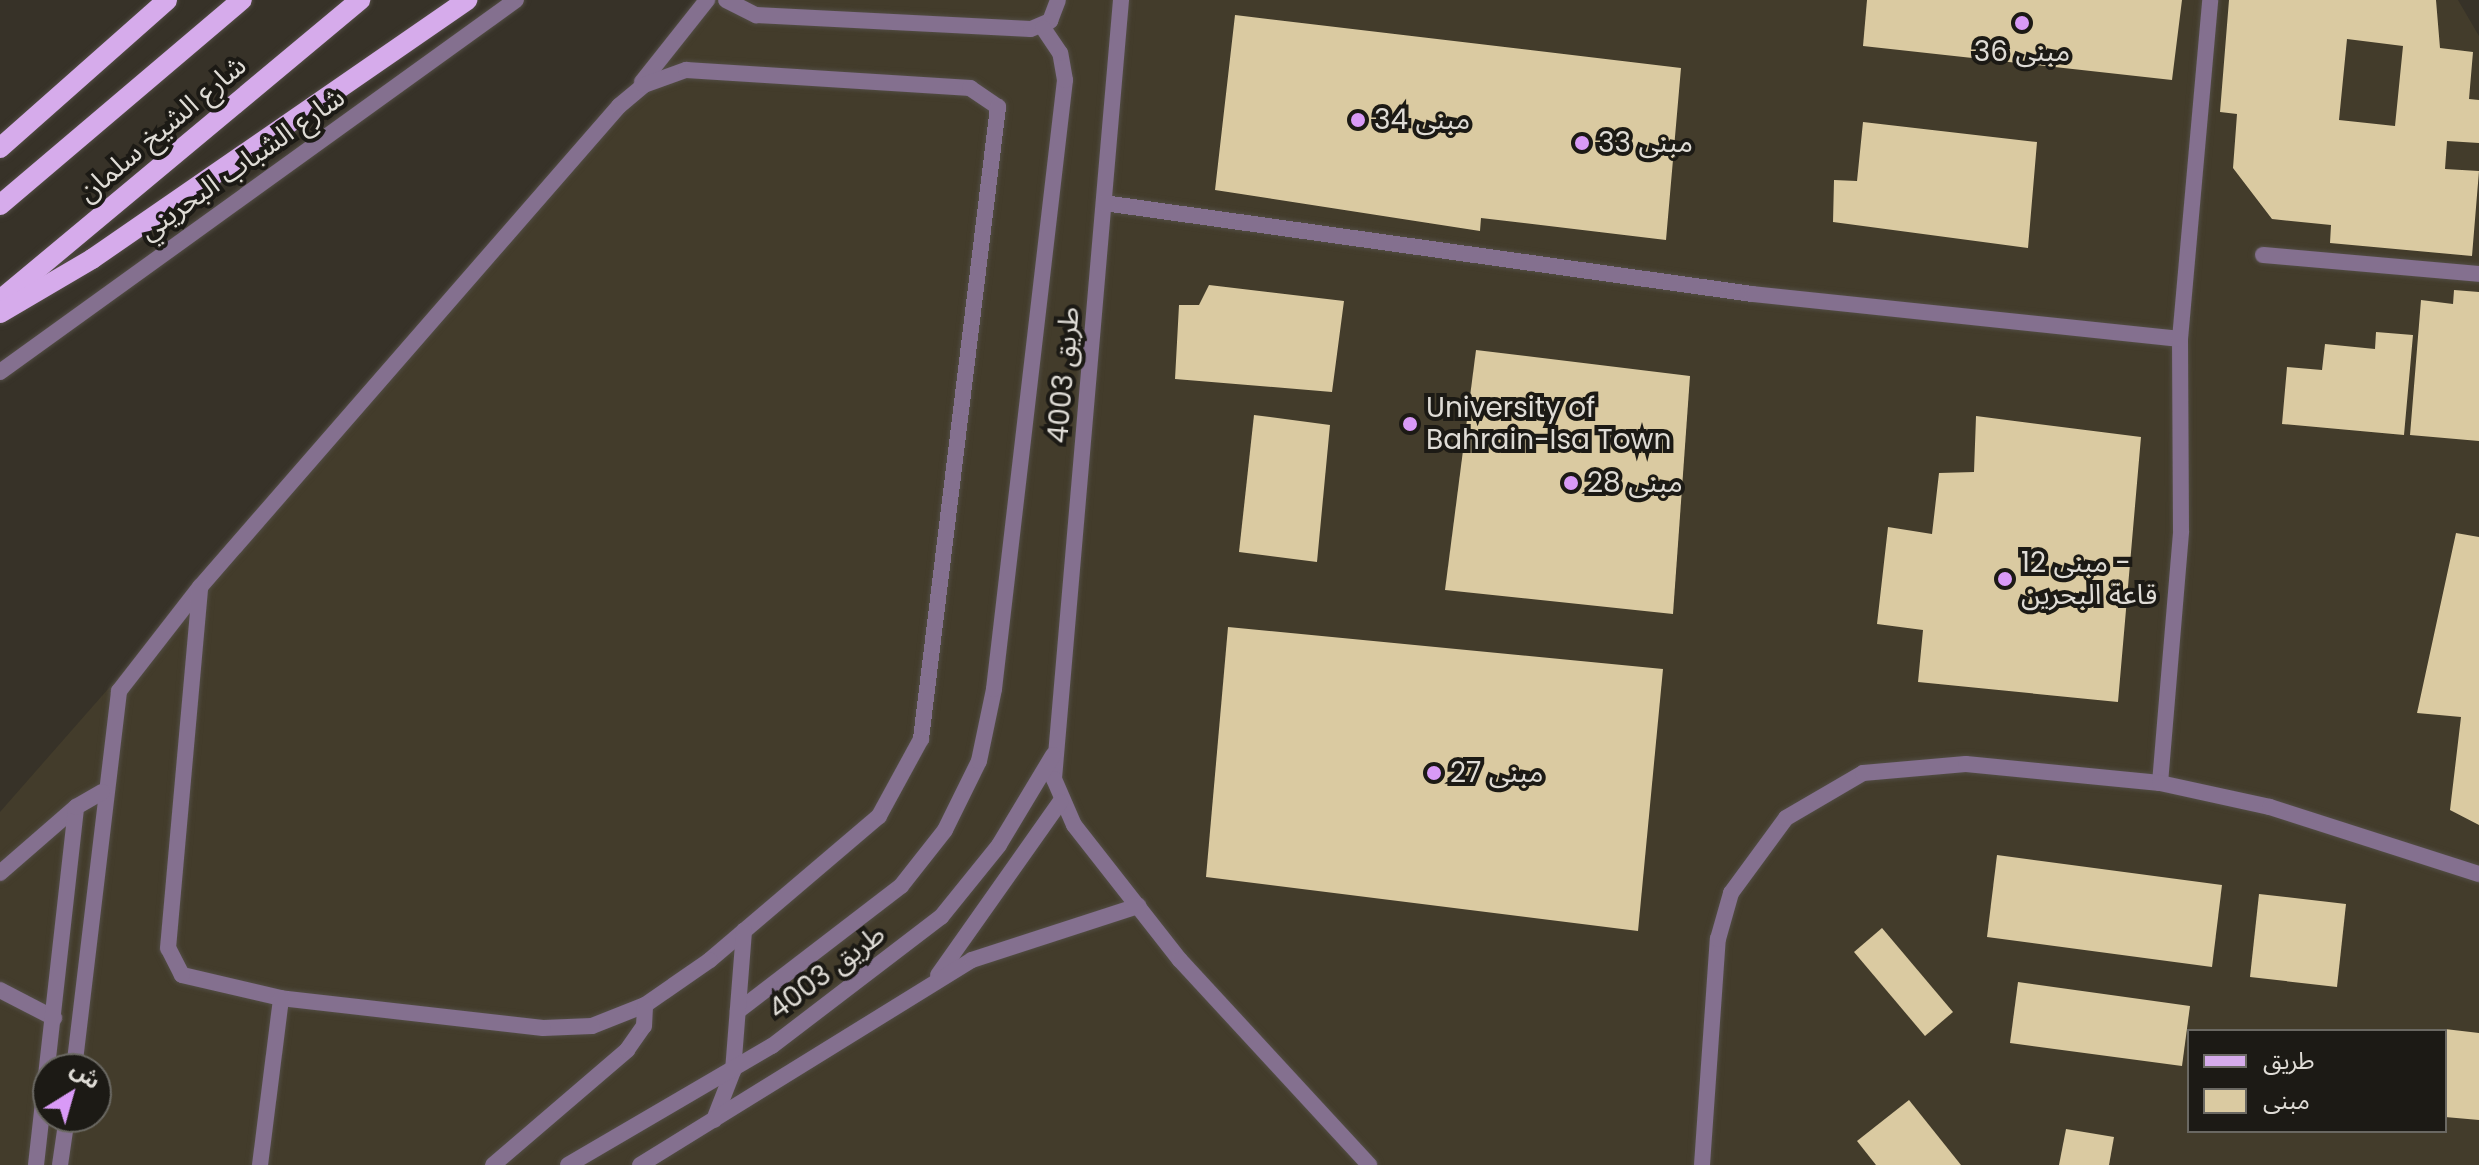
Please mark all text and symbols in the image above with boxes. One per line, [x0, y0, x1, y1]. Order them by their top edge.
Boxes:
marker: مبنى 36 [2013, 14, 2031, 32]
place label: مبنى 36 [1974, 35, 2070, 69]
street label: شارع الشيخ سلمان [71, 49, 253, 209]
street label: شارع الشباب البحريني [133, 81, 351, 247]
place label: مبنى 34 [1374, 103, 1470, 137]
marker: مبنى 34 [1349, 111, 1367, 129]
place label: مبنى 33 [1598, 126, 1693, 160]
marker: مبنى 33 [1573, 134, 1591, 152]
street label: طريق 4003 [1041, 305, 1087, 445]
place label: University of Bahrain-Isa Town [1426, 391, 1671, 457]
marker: University of Bahrain-Isa Town [1401, 415, 1419, 433]
place label: مبنى 28 [1587, 466, 1683, 500]
marker: مبنى 28 [1562, 474, 1580, 492]
place label: مبنى 12 - قاعة البحرين [2021, 546, 2157, 612]
marker: مبنى 12 - قاعة البحرين [1996, 570, 2014, 588]
place label: مبنى 27 [1450, 756, 1543, 790]
marker: مبنى 27 [1425, 764, 1443, 782]
street label: طريق 4003 [762, 917, 892, 1027]
legend [2187, 1029, 2447, 1133]
text: طريق [2263, 1044, 2315, 1077]
north arrow [32, 1053, 112, 1133]
text: ش [64, 1054, 107, 1096]
text: مبنى [2263, 1084, 2310, 1117]

